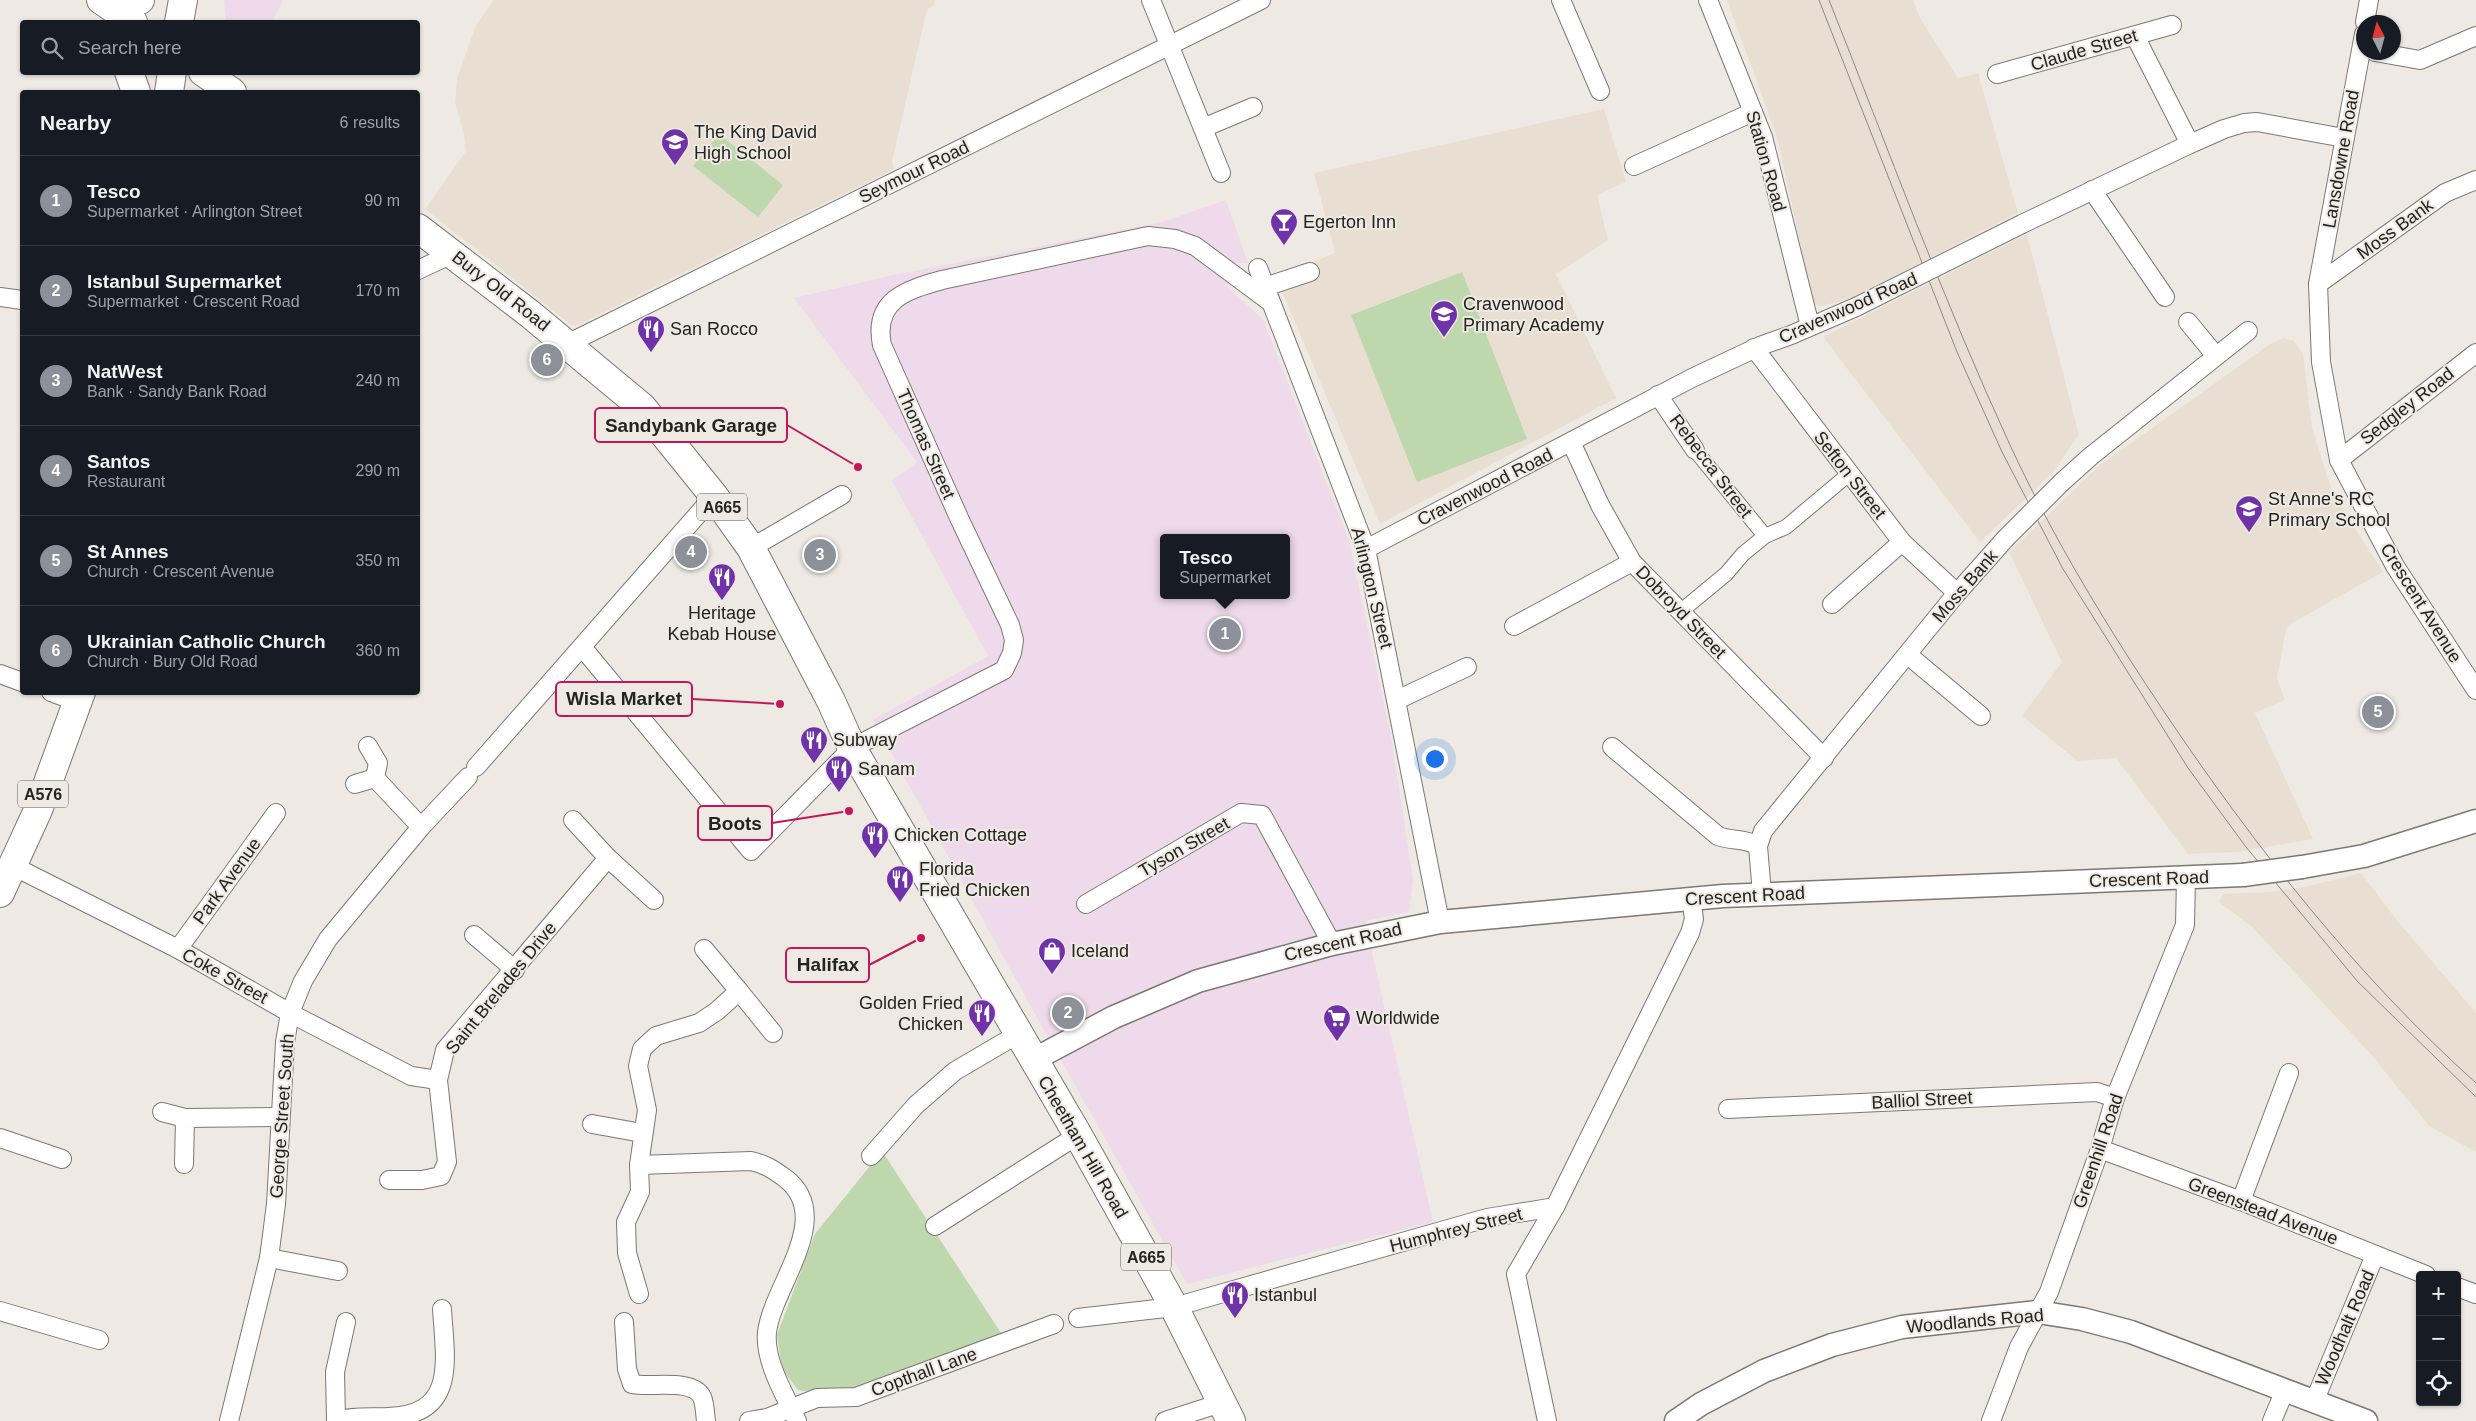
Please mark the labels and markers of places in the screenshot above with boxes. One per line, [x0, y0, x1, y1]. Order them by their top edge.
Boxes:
place label: The King David High School [694, 122, 817, 163]
school or university icon: The King David High School [660, 127, 690, 166]
bar icon: Egerton Inn [1269, 207, 1299, 246]
place label: Egerton Inn [1303, 212, 1396, 232]
place label: Cravenwood Primary Academy [1463, 294, 1604, 335]
school or university icon: Cravenwood Primary Academy [1429, 299, 1459, 338]
restaurant icon: San Rocco [636, 314, 666, 353]
place label: San Rocco [670, 319, 758, 339]
pin: 6 [531, 341, 563, 379]
callout: Sandybank Garage [595, 408, 787, 442]
place label: St Anne's RC Primary School [2268, 489, 2390, 530]
school or university icon: St Anne's RC Primary School [2234, 494, 2264, 533]
pin: 4 [675, 533, 707, 571]
pin: 3 [804, 536, 836, 574]
restaurant icon: Heritage Kebab House [707, 562, 737, 601]
place label: Heritage Kebab House [667, 603, 777, 644]
pin: 1 [1209, 615, 1241, 653]
callout: Wisla Market [556, 682, 692, 716]
pin: 5 [2362, 693, 2394, 731]
restaurant icon: Subway [799, 725, 829, 764]
place label: Subway [833, 730, 897, 750]
restaurant icon: Sanam [824, 754, 854, 793]
place label: Sanam [858, 759, 915, 779]
callout: Boots [698, 806, 772, 840]
restaurant icon: Chicken Cottage [860, 820, 890, 859]
place label: Chicken Cottage [894, 825, 1027, 845]
place label: Florida Fried Chicken [919, 859, 1030, 900]
restaurant icon: Florida Fried Chicken [885, 864, 915, 903]
shop icon: Iceland [1037, 936, 1067, 975]
place label: Iceland [1071, 941, 1129, 961]
callout: Halifax [786, 948, 869, 982]
place label: Golden Fried Chicken [859, 993, 963, 1034]
pin: 2 [1052, 994, 1084, 1032]
restaurant icon: Golden Fried Chicken [967, 998, 997, 1037]
supermarket icon: Worldwide [1322, 1003, 1352, 1042]
place label: Worldwide [1356, 1008, 1440, 1028]
restaurant icon: Istanbul [1220, 1280, 1250, 1319]
place label: Istanbul [1254, 1285, 1317, 1305]

